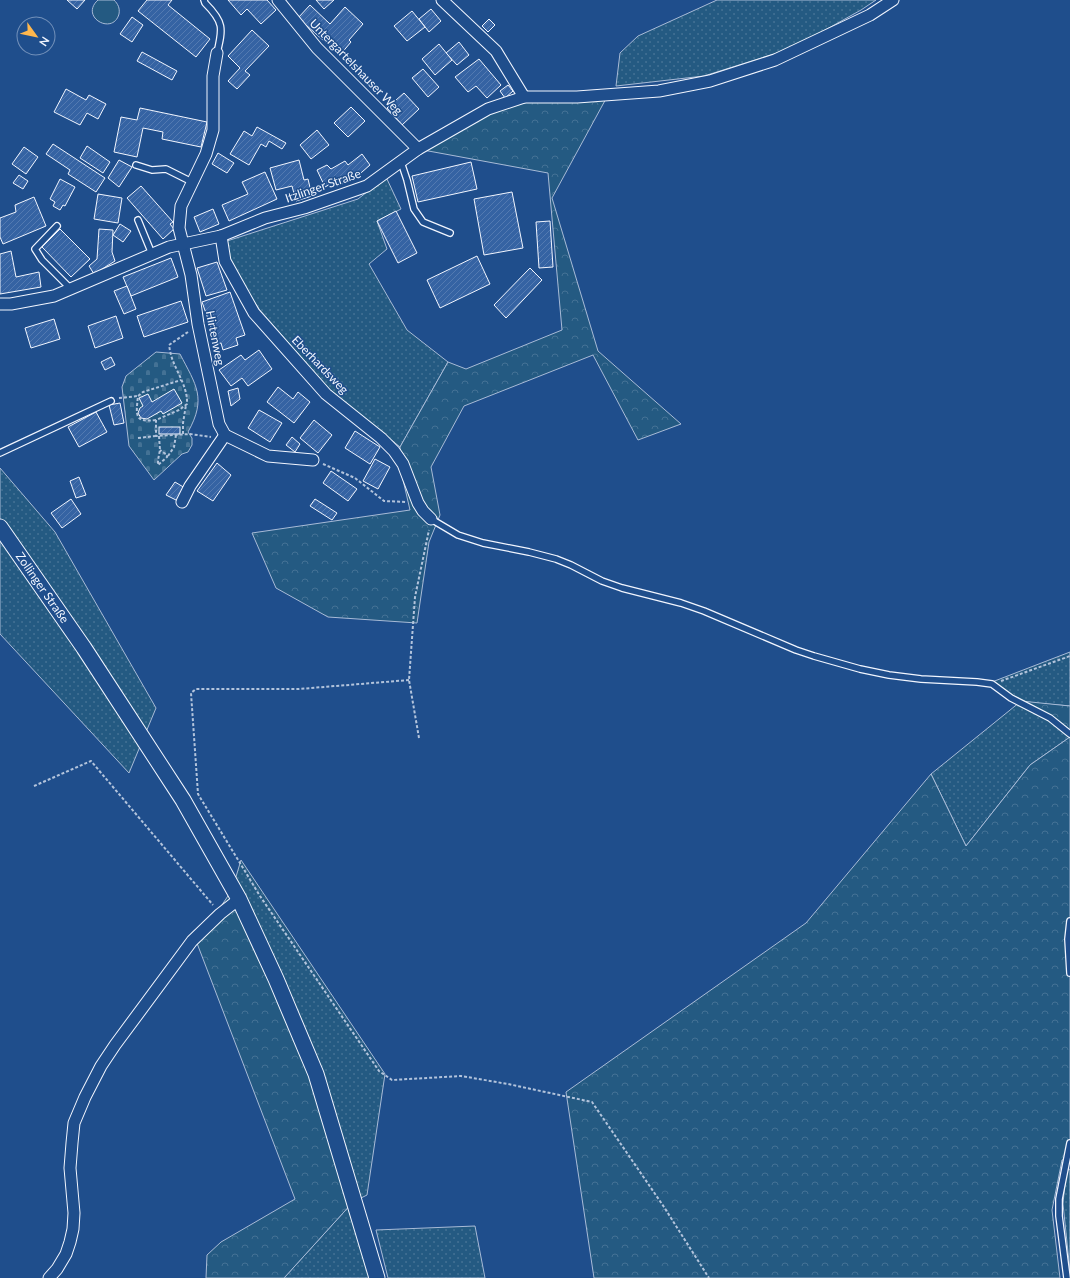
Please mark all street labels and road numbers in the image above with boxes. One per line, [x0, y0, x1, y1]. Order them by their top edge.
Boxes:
street label: Untergartelshauser Weg [307, 16, 406, 118]
street label: Itzlinger Straße [283, 166, 363, 205]
street label: Hirtenweg [203, 309, 228, 367]
street label: Eberhardsweg [289, 332, 352, 397]
street label: Zollinger Straße [13, 549, 72, 626]

